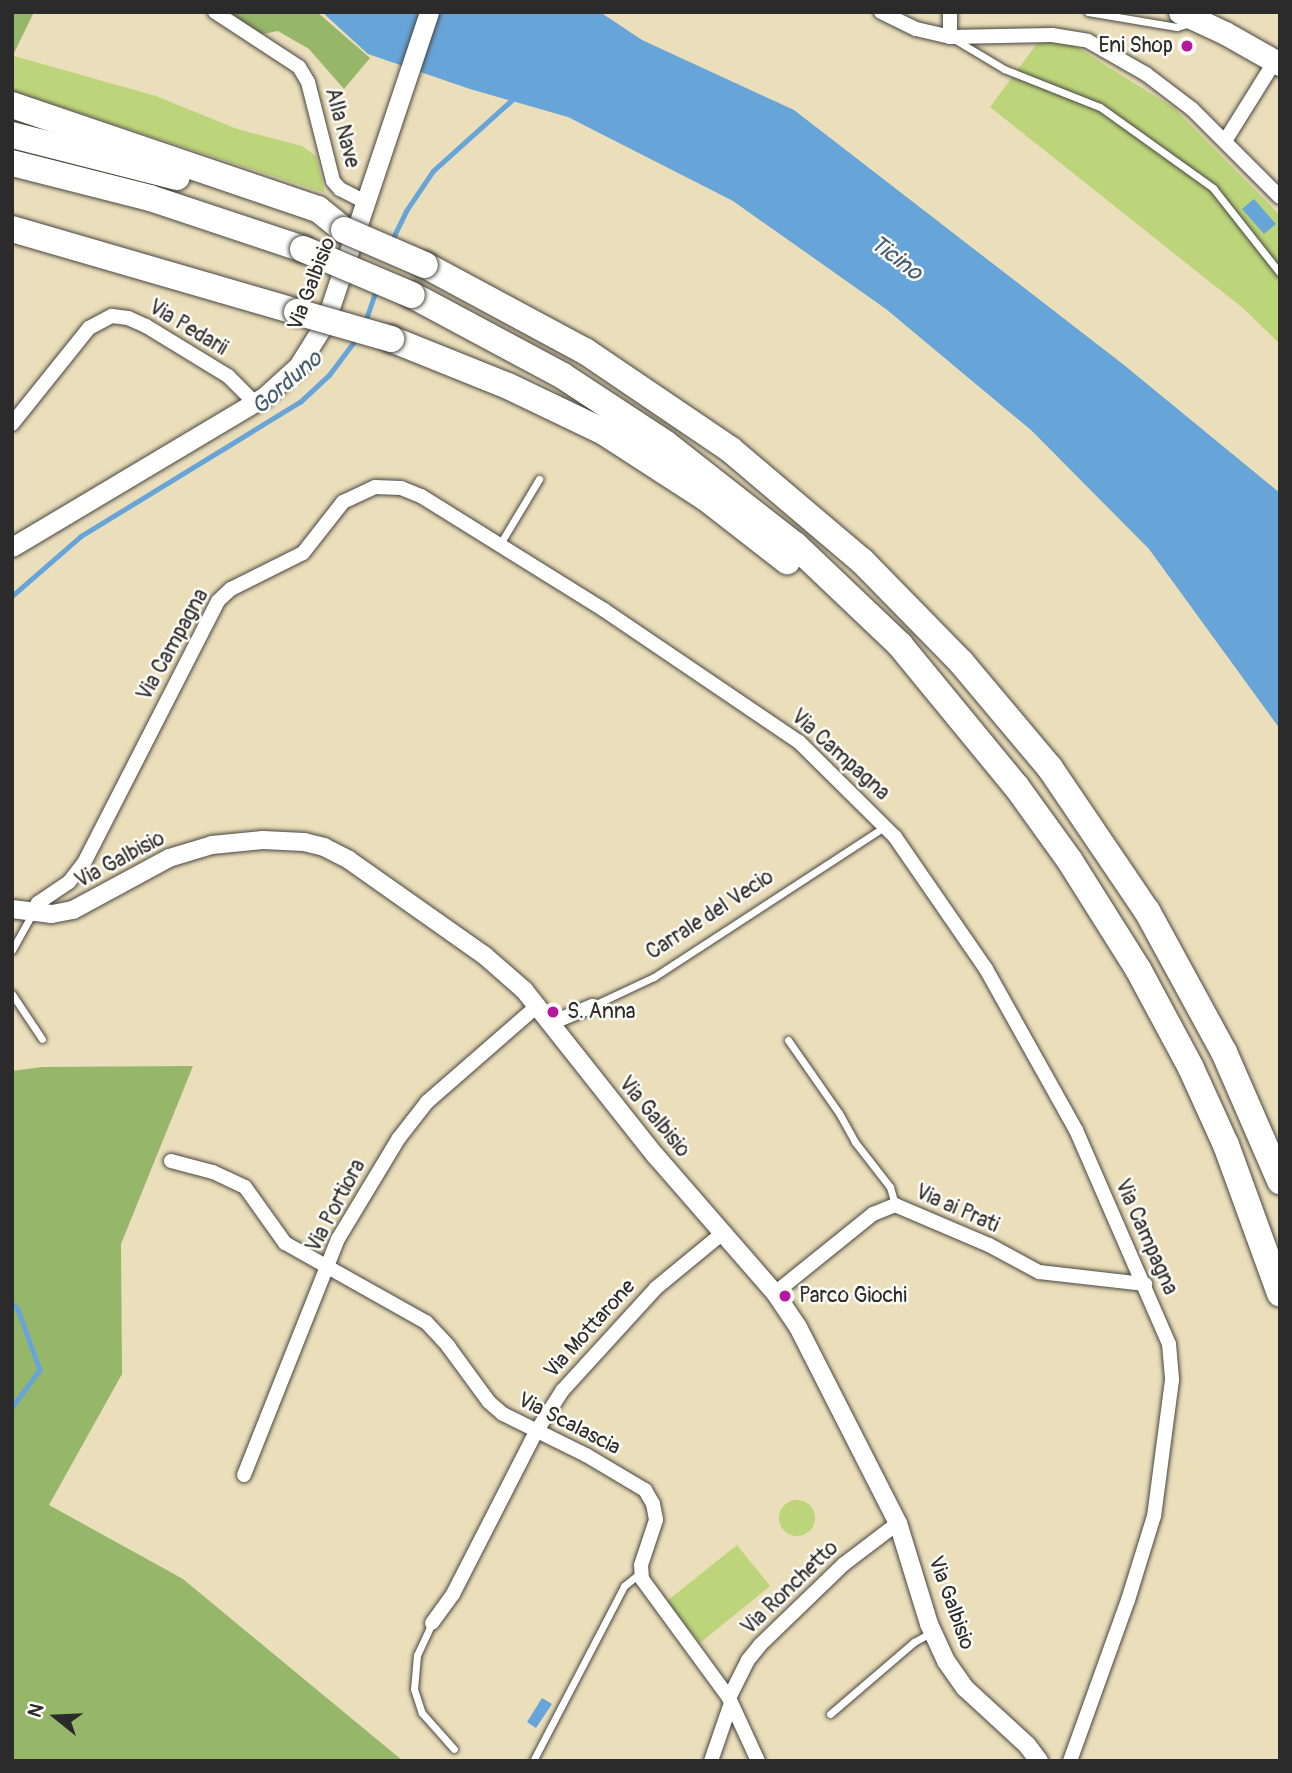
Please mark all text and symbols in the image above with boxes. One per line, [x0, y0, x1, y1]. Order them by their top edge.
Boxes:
place label: Eni Shop [1098, 33, 1173, 59]
marker: Eni Shop [1179, 38, 1195, 54]
street label: Alla Nave [319, 85, 365, 171]
water label: Ticino [864, 229, 928, 287]
street label: Via Galbisio [283, 234, 341, 334]
street label: Via Pedarii [144, 295, 232, 361]
water label: Gorduno [246, 345, 328, 421]
street label: Via Campagna [132, 585, 214, 705]
street label: Via Campagna [786, 704, 894, 806]
street label: Via Galbisio [71, 826, 169, 894]
street label: Carrale del Vecio [642, 865, 778, 965]
place label: S. Anna [567, 999, 636, 1025]
marker: S. Anna [545, 1004, 561, 1020]
street label: Via Galbisio [613, 1071, 695, 1163]
street label: Via Portiora [301, 1155, 371, 1257]
street label: Via Campagna [1109, 1175, 1183, 1299]
street label: Via ai Prati [911, 1179, 1003, 1239]
street label: Via Mottarone [539, 1274, 641, 1384]
place label: Parco Giochi [799, 1283, 907, 1309]
marker: Parco Giochi [777, 1288, 793, 1304]
street label: Via Scalascia [514, 1387, 624, 1461]
street label: Via Ronchetto [736, 1536, 844, 1640]
street label: Via Galbisio [922, 1553, 980, 1653]
north arrow [21, 1682, 91, 1752]
text: N [23, 1701, 49, 1720]

